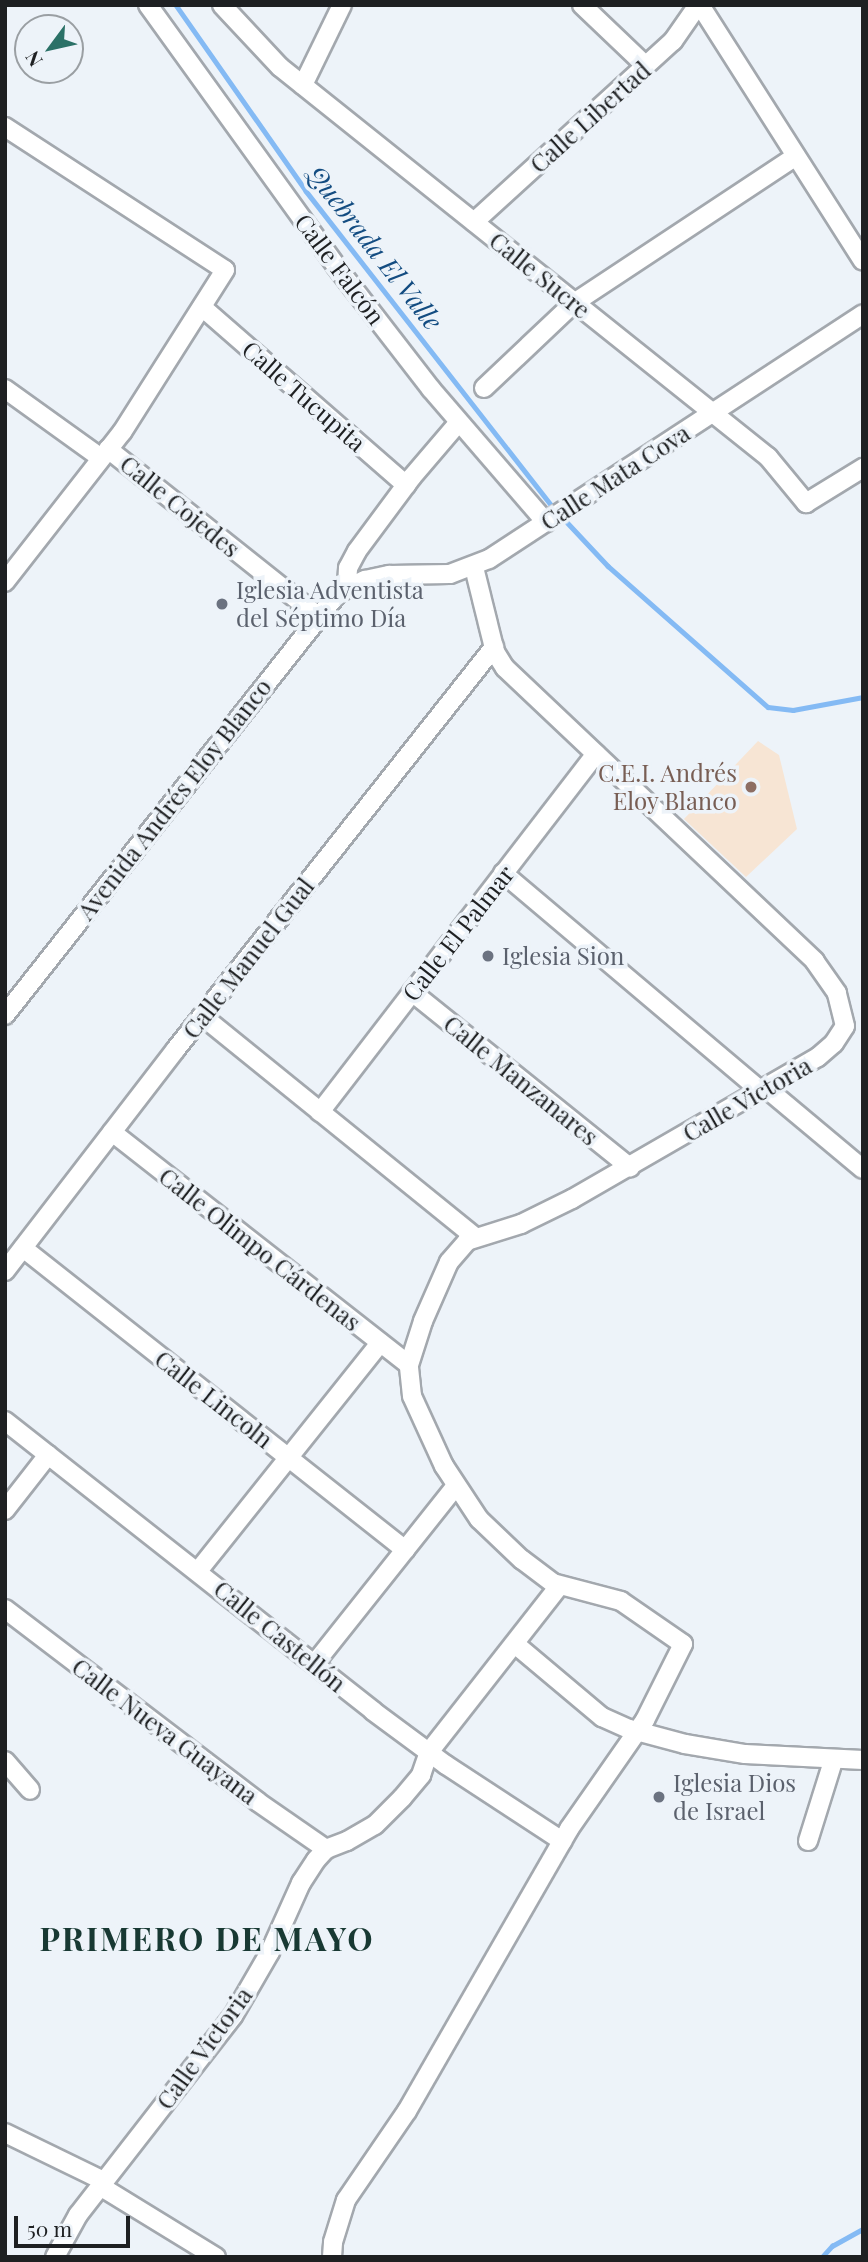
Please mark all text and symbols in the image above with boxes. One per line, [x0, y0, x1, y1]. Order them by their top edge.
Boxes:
north arrow [14, 14, 84, 84]
text: N [18, 47, 48, 72]
street label: Calle Libertad [524, 55, 656, 179]
water label: Quebrada El Valle [301, 158, 449, 336]
street label: Calle Falcón [289, 208, 391, 330]
street label: Calle Sucre [484, 226, 596, 324]
street label: Calle Tucupita [236, 335, 372, 457]
street label: Calle Mata Cova [535, 418, 695, 536]
street label: Calle Cojedes [115, 449, 245, 563]
place label: Iglesia Adventista del Séptimo Día [236, 576, 425, 632]
marker: Iglesia Adventista del Séptimo Día [214, 596, 230, 612]
street label: Avenida Andrés Eloy Blanco [70, 672, 278, 926]
place label: C.E.I. Andrés Eloy Blanco [597, 759, 737, 815]
marker: C.E.I. Andrés Eloy Blanco [743, 779, 759, 795]
street label: Calle El Palmar [396, 859, 520, 1007]
street label: Calle Manuel Gual [176, 872, 320, 1044]
place label: Iglesia Sion [502, 942, 625, 970]
marker: Iglesia Sion [480, 948, 496, 964]
street label: Calle Manzanares [438, 1009, 604, 1151]
street label: Calle Victoria [677, 1050, 817, 1148]
street label: Calle Olimpo Cárdenas [154, 1161, 366, 1337]
street label: Calle Lincoln [149, 1344, 279, 1454]
street label: Calle Castellón [208, 1574, 352, 1698]
street label: Calle Nueva Guayana [66, 1652, 264, 1810]
place label: Iglesia Dios de Israel [673, 1769, 796, 1825]
marker: Iglesia Dios de Israel [651, 1789, 667, 1805]
district label: PRIMERO DE MAYO [41, 1919, 373, 1957]
street label: Calle Victoria [150, 1981, 258, 2115]
scale bar [18, 2202, 133, 2246]
text: 50 m [27, 2214, 72, 2242]

